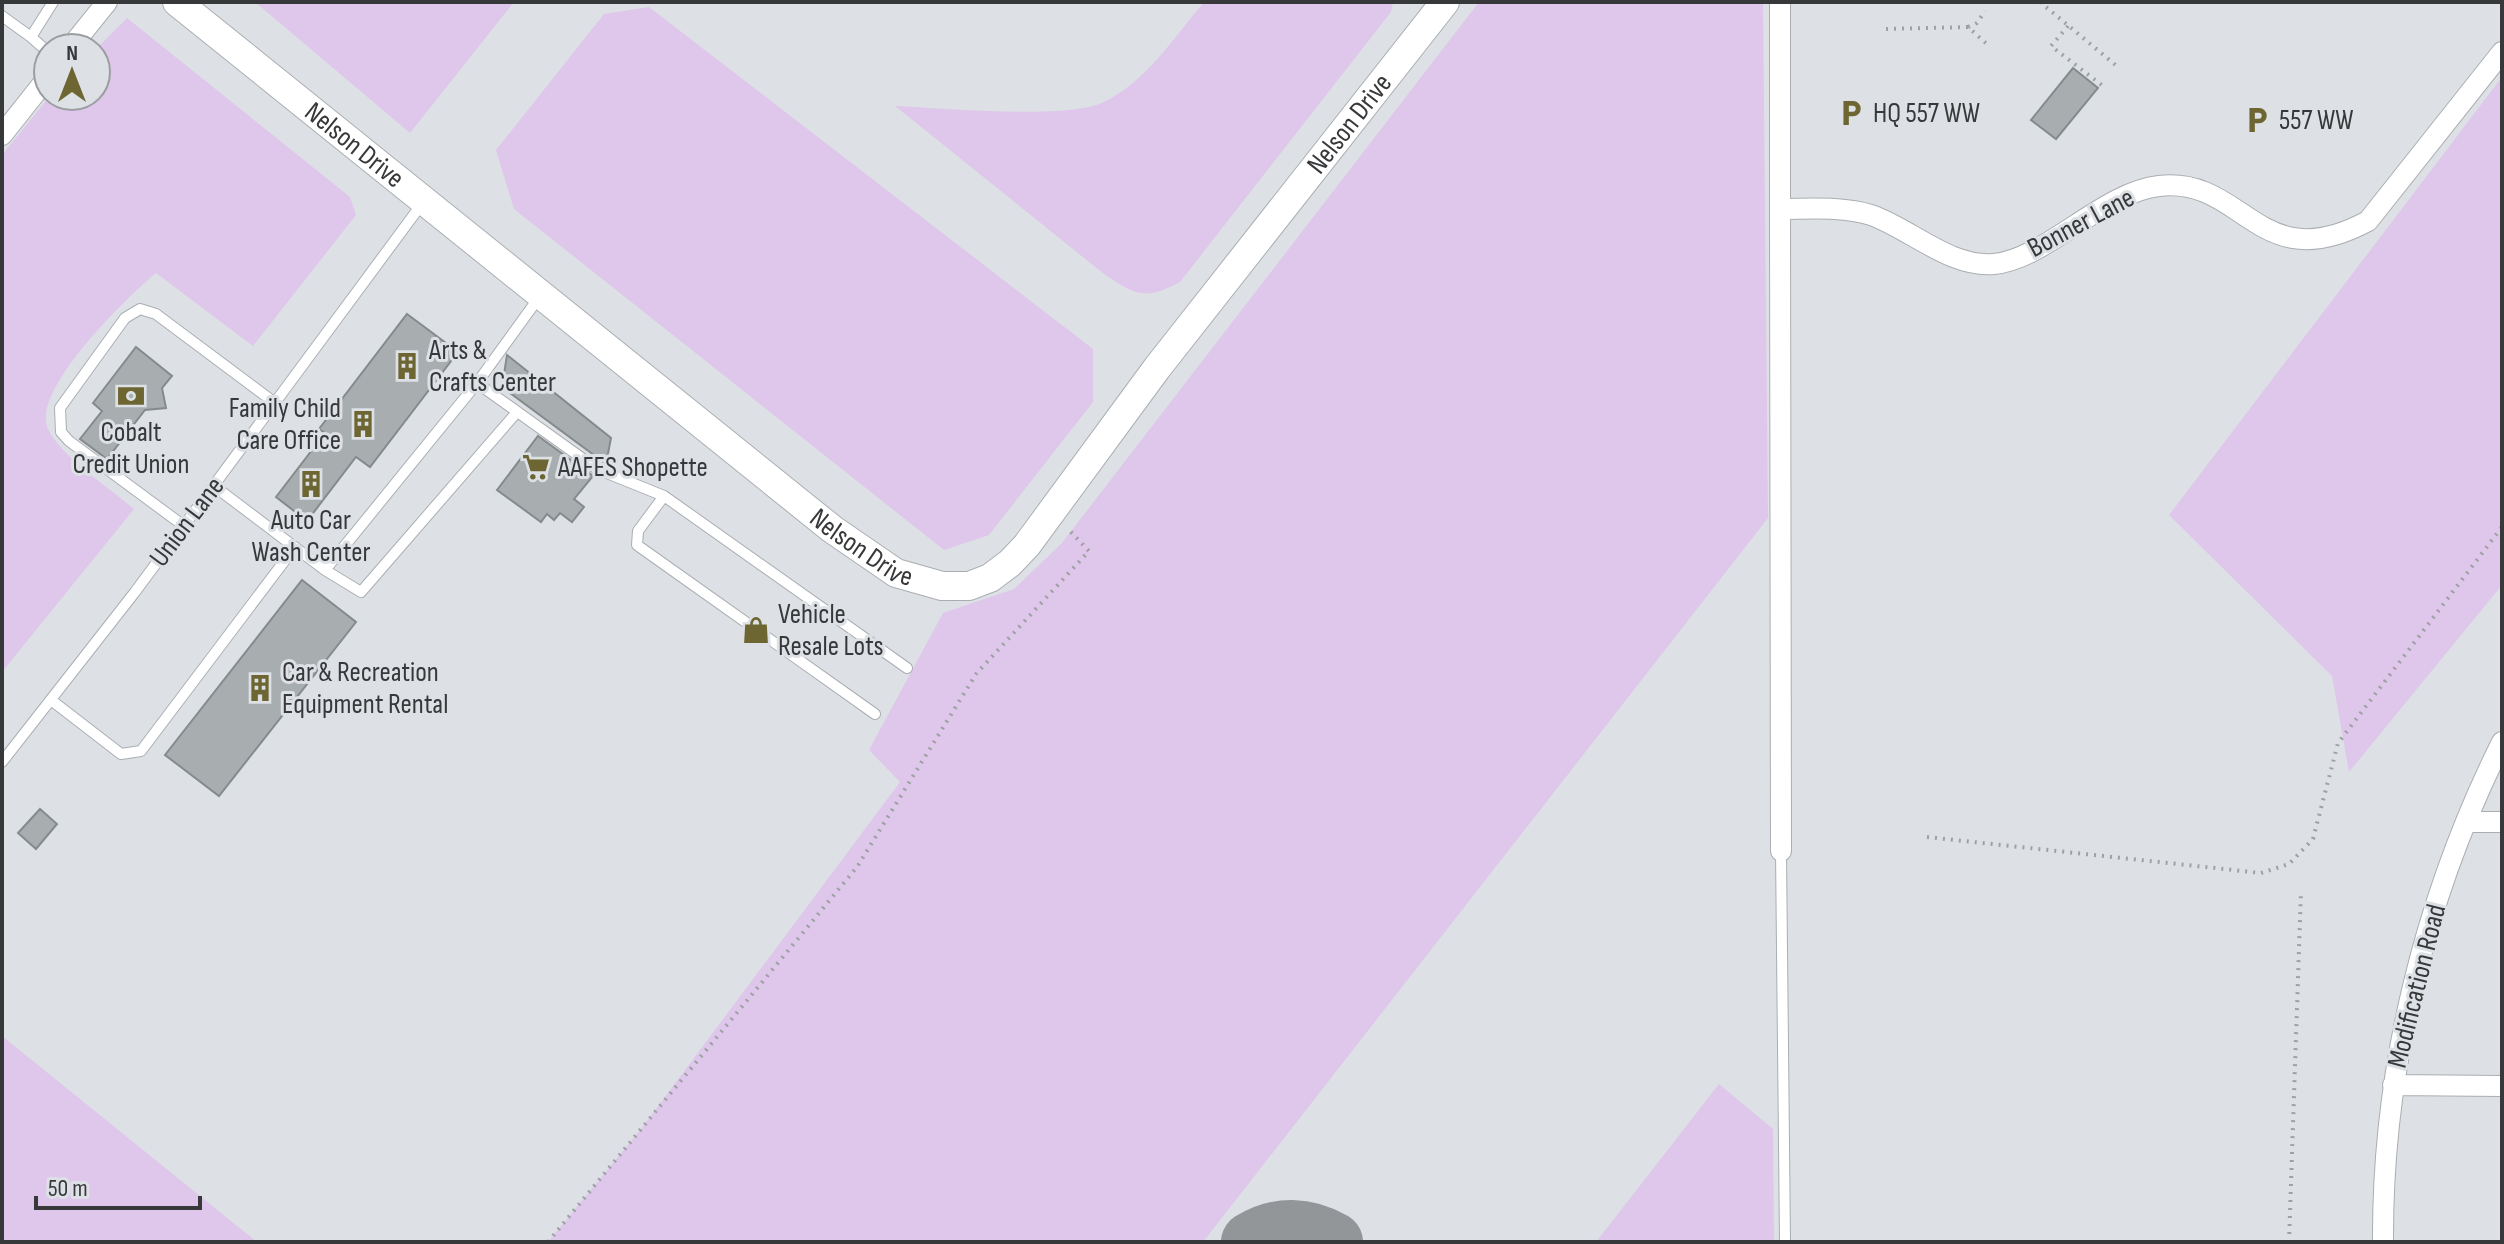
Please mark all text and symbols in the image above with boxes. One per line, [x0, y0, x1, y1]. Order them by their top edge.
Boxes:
north arrow [32, 32, 112, 112]
text: N [66, 40, 78, 67]
street label: Nelson Drive [1300, 67, 1399, 180]
street label: Nelson Drive [298, 95, 411, 195]
place label: HQ 557 WW [1873, 97, 1980, 130]
parking icon: HQ 557 WW [1836, 98, 1866, 128]
place label: 557 WW [2279, 104, 2353, 137]
parking icon: 557 WW [2242, 105, 2272, 135]
street label: Bonner Lane [2022, 181, 2140, 265]
place label: Arts & Crafts Center [428, 334, 556, 399]
building icon: Arts & Crafts Center [392, 351, 422, 381]
bank icon: Cobalt Credit Union [116, 381, 146, 411]
place label: Family Child Care Office [229, 392, 341, 457]
building icon: Family Child Care Office [348, 409, 378, 439]
place label: Cobalt Credit Union [73, 416, 189, 481]
place label: AAFES Shopette [557, 451, 708, 484]
supermarket icon: AAFES Shopette [521, 452, 551, 482]
building icon: Auto Car Wash Center [296, 469, 326, 499]
street label: Union Lane [143, 471, 231, 573]
street label: Nelson Drive [803, 501, 916, 593]
place label: Auto Car Wash Center [251, 504, 371, 569]
place label: Vehicle Resale Lots [778, 598, 884, 663]
shop icon: Vehicle Resale Lots [741, 615, 771, 645]
place label: Car & Recreation Equipment Rental [282, 656, 448, 721]
building icon: Car & Recreation Equipment Rental [245, 673, 275, 703]
street label: Modification Road [2381, 901, 2453, 1071]
scale bar [36, 1160, 200, 1210]
text: 50 m [48, 1174, 88, 1203]

